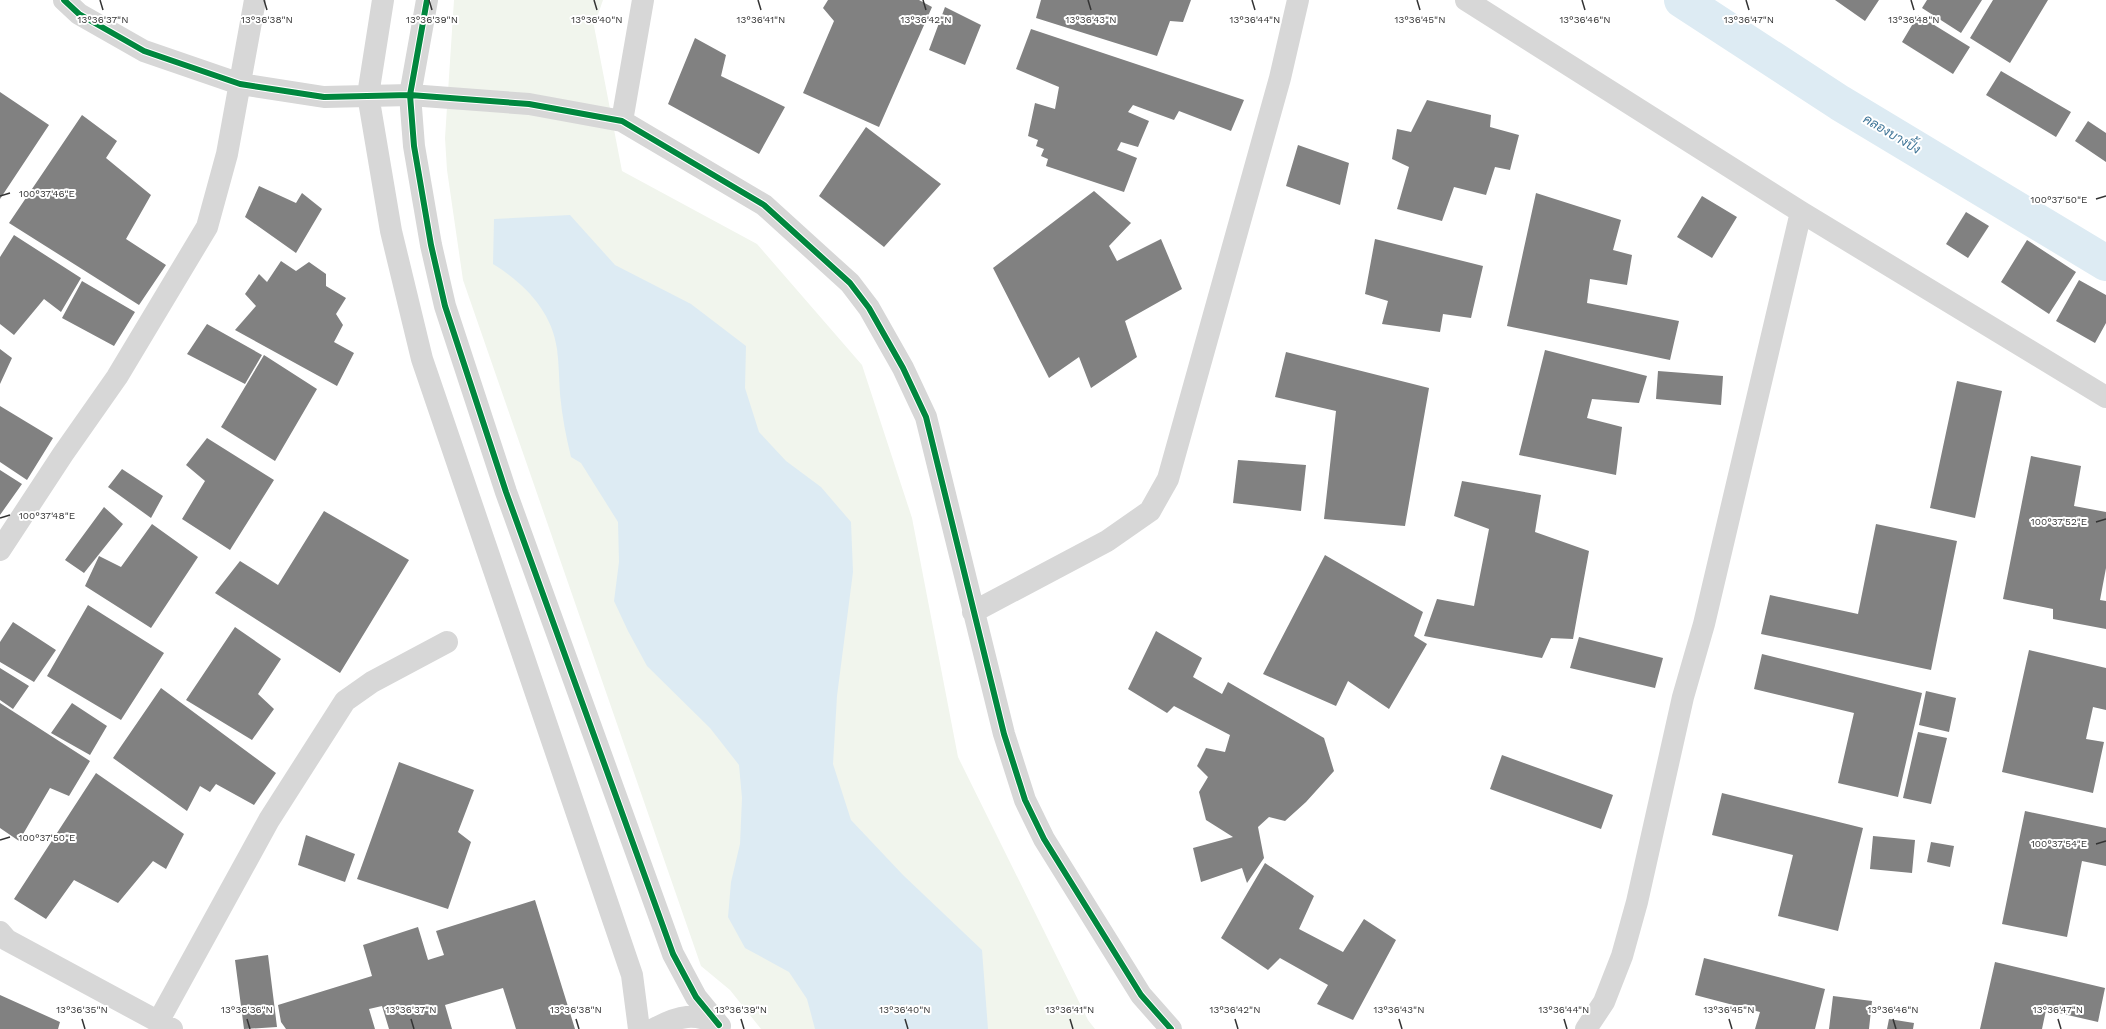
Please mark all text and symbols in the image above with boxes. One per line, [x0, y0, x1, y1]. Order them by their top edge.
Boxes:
text: 13°36'37"N [78, 14, 129, 25]
text: 13°36'38"N [241, 14, 293, 25]
text: 13°36'39"N [406, 14, 458, 25]
text: 13°36'40"N [571, 14, 623, 25]
text: 13°36'41"N [737, 14, 785, 25]
text: 13°36'42"N [901, 14, 951, 25]
text: 13°36'43"N [1066, 14, 1116, 25]
text: 13°36'44"N [1230, 14, 1280, 25]
text: 13°36'45"N [1395, 14, 1445, 25]
text: 13°36'46"N [1559, 14, 1611, 25]
text: 13°36'47"N [1724, 14, 1774, 25]
text: 13°36'48"N [1888, 14, 1940, 25]
water label: คลองบางปิ้ง [1861, 106, 1926, 157]
text: 100°37'46"E [19, 188, 75, 199]
text: 100°37'50"E [2031, 194, 2087, 205]
text: 100°37'48"E [19, 510, 75, 521]
text: 100°37'52"E [2031, 516, 2087, 527]
text: 100°37'50"E [19, 832, 75, 843]
text: 100°37'54"E [2031, 838, 2087, 849]
text: 13°36'35"N [56, 1004, 108, 1015]
text: 13°36'36"N [221, 1004, 273, 1015]
text: 13°36'37"N [386, 1004, 437, 1015]
text: 13°36'38"N [550, 1004, 602, 1015]
text: 13°36'39"N [715, 1004, 767, 1015]
text: 13°36'40"N [879, 1004, 931, 1015]
text: 13°36'41"N [1046, 1004, 1094, 1015]
text: 13°36'42"N [1210, 1004, 1260, 1015]
text: 13°36'43"N [1374, 1004, 1424, 1015]
text: 13°36'44"N [1539, 1004, 1589, 1015]
text: 13°36'45"N [1704, 1004, 1754, 1015]
text: 13°36'46"N [1867, 1004, 1919, 1015]
text: 13°36'47"N [2033, 1004, 2083, 1015]

